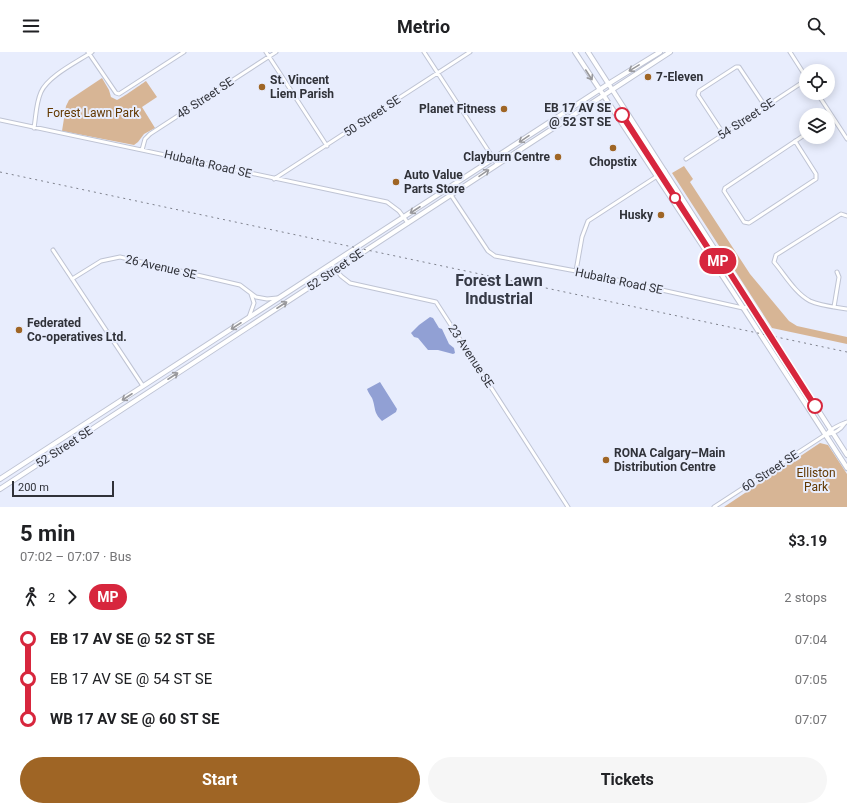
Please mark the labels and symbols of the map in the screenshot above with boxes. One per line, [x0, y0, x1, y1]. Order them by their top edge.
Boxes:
one-way arrow [629, 64, 640, 72]
one-way arrow [586, 69, 594, 81]
place label: 7-Eleven [656, 70, 703, 84]
marker: 7-Eleven [643, 72, 653, 82]
place label: St. Vincent Liem Parish [270, 73, 334, 101]
street label: 48 Street SE [174, 74, 236, 122]
marker: St. Vincent Liem Parish [257, 82, 267, 92]
street label: 50 Street SE [341, 92, 403, 140]
street label: 54 Street SE [715, 95, 777, 143]
place label: EB 17 AV SE @ 52 ST SE [544, 101, 611, 129]
place label: Planet Fitness [419, 102, 496, 116]
marker: Planet Fitness [499, 104, 509, 114]
park label: Forest Lawn Park [47, 106, 140, 120]
marker: EB 17 AV SE @ 52 ST SE [614, 107, 630, 123]
one-way arrow [519, 135, 530, 143]
marker: Chopstix [608, 143, 618, 153]
street label: Hubalta Road SE [163, 147, 253, 181]
place label: Clayburn Centre [463, 150, 551, 164]
marker: Clayburn Centre [553, 152, 563, 162]
place label: Chopstix [589, 155, 638, 169]
place label: Auto Value Parts Store [404, 168, 465, 196]
one-way arrow [478, 169, 489, 177]
marker: Auto Value Parts Store [391, 177, 401, 187]
unlabelled marker [669, 192, 681, 204]
one-way arrow [410, 206, 421, 214]
place label: Husky [619, 208, 654, 222]
marker: Husky [656, 210, 666, 220]
street label: 52 Street SE [304, 246, 366, 294]
line badge: MP [700, 248, 736, 274]
street label: 26 Avenue SE [124, 252, 198, 282]
street label: Hubalta Road SE [574, 265, 664, 297]
district label: Forest Lawn Industrial [455, 271, 543, 308]
one-way arrow [276, 301, 288, 309]
place label: Federated Co-operatives Ltd. [27, 316, 127, 344]
one-way arrow [230, 322, 241, 331]
street label: 23 Avenue SE [445, 322, 497, 390]
marker: Federated Co-operatives Ltd. [14, 325, 24, 335]
one-way arrow [167, 372, 179, 380]
one-way arrow [121, 393, 132, 401]
unlabelled marker [807, 398, 823, 414]
street label: 52 Street SE [33, 423, 95, 471]
place label: RONA Calgary–Main Distribution Centre [614, 446, 726, 474]
street label: 60 Street SE [739, 447, 801, 495]
marker: RONA Calgary–Main Distribution Centre [601, 455, 611, 465]
park label: Elliston Park [796, 466, 836, 494]
scale bar [12, 479, 114, 498]

